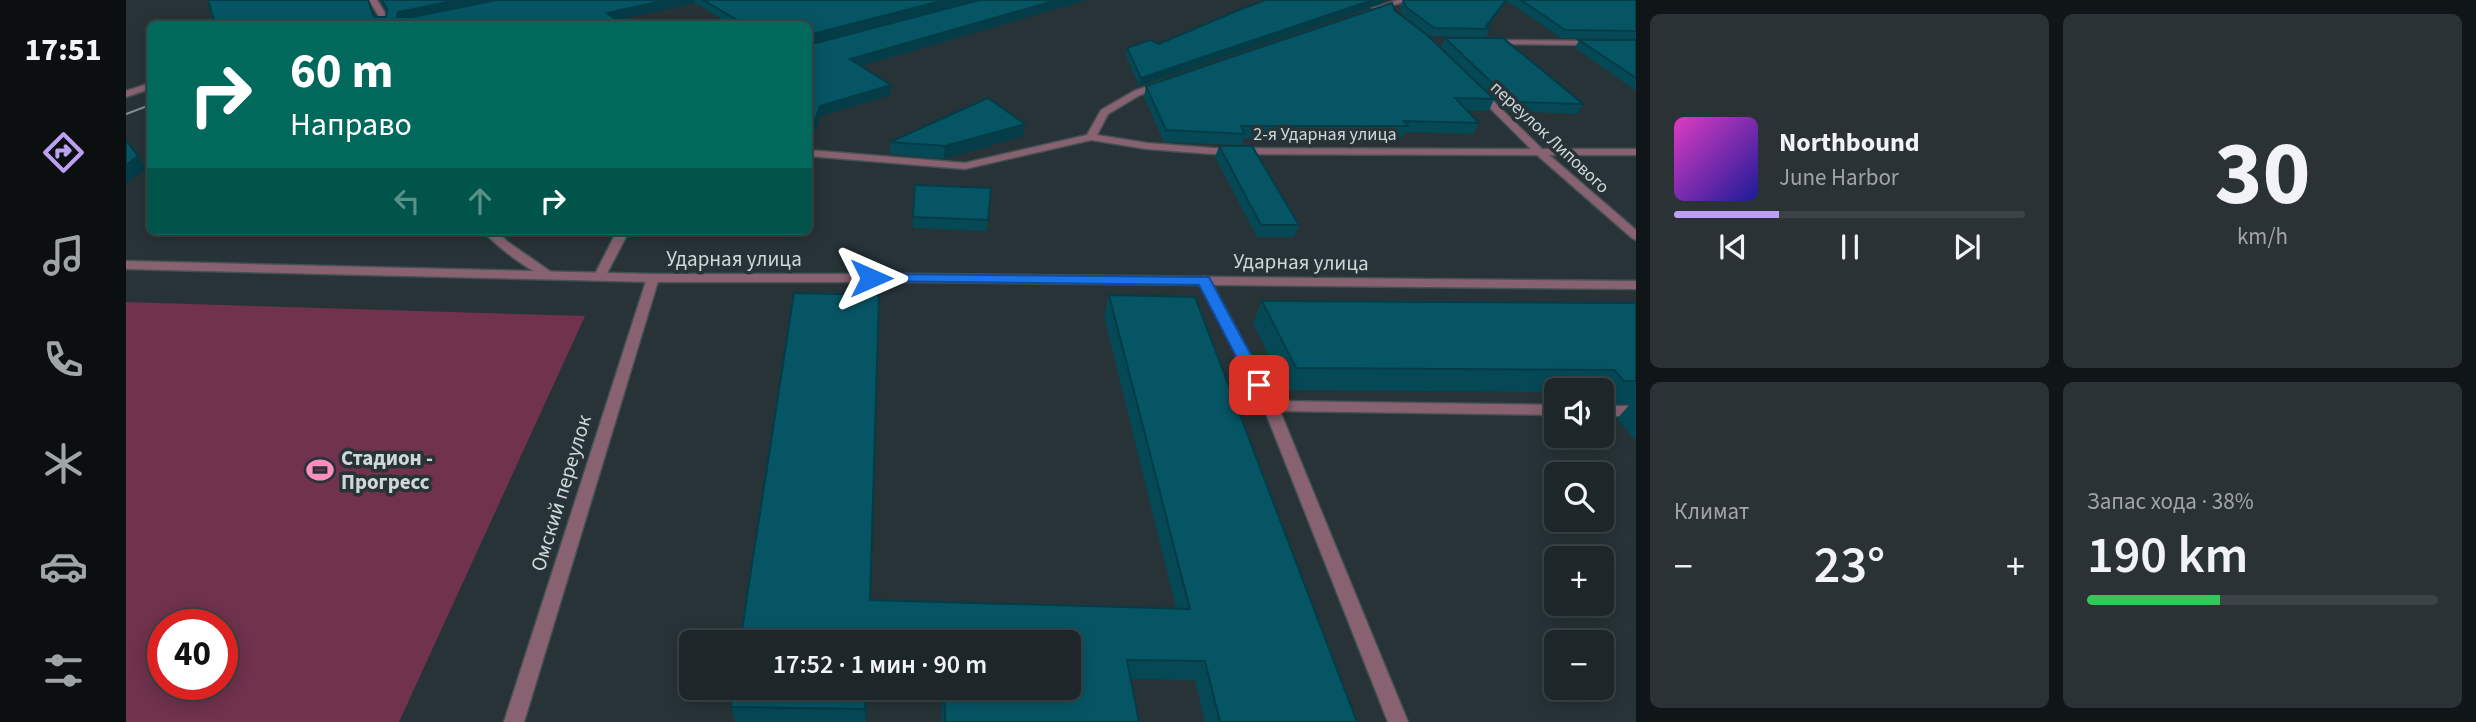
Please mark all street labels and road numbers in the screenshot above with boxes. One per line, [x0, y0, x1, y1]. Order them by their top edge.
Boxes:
street label: переулок Липового [1485, 76, 1615, 199]
street label: 2-я Ударная улица [1253, 122, 1397, 147]
street label: Ударная улица [666, 244, 802, 274]
street label: Ударная улица [1233, 246, 1369, 278]
street label: Омский переулок [523, 411, 599, 575]

